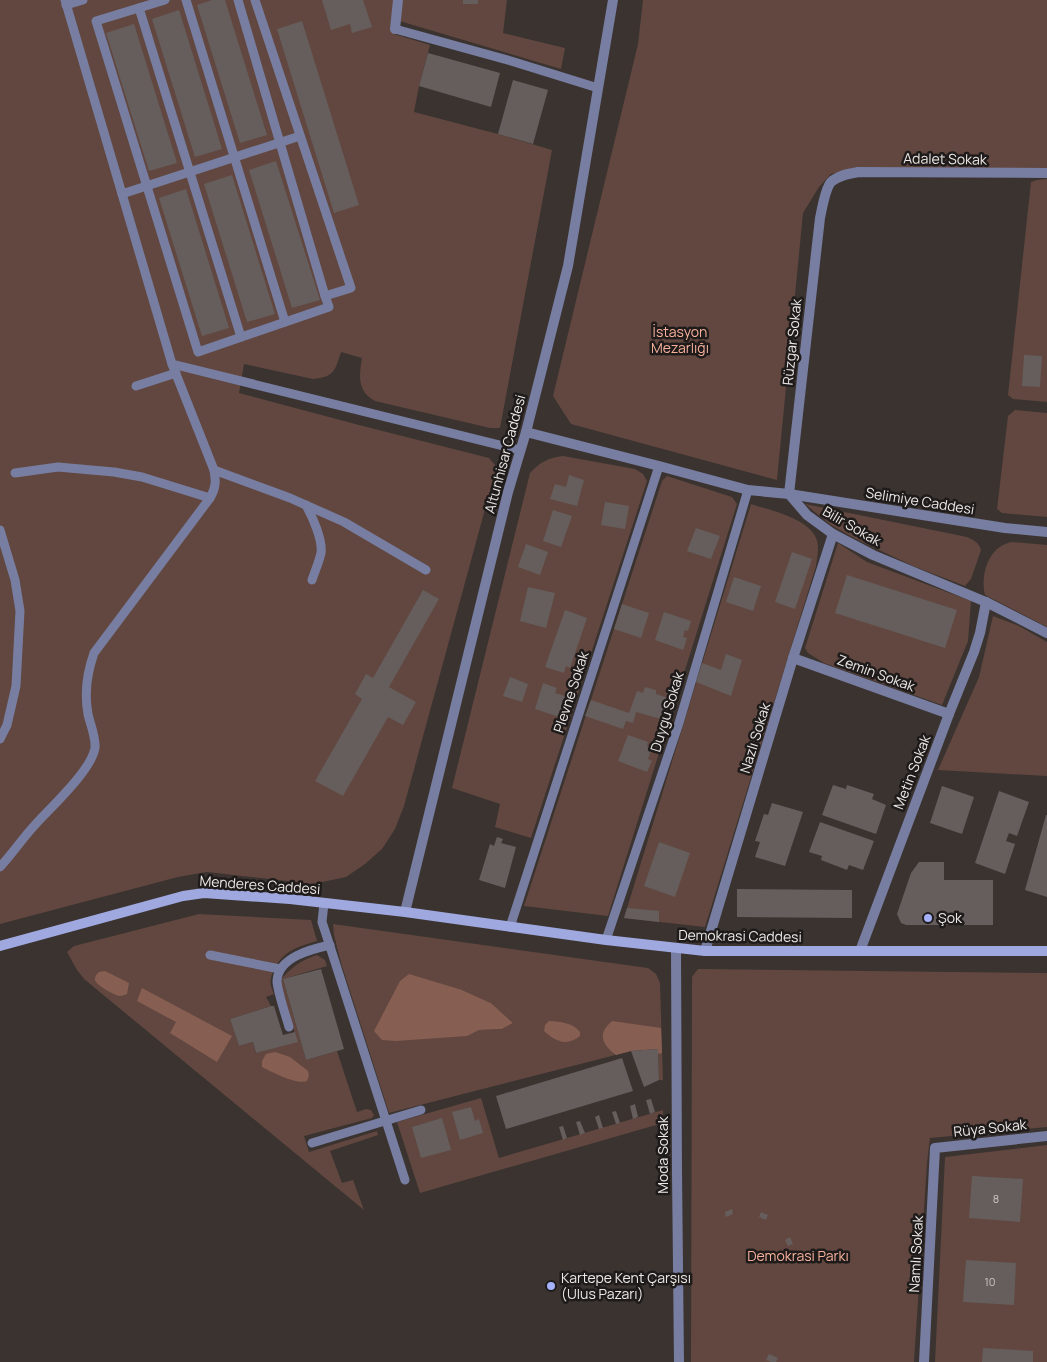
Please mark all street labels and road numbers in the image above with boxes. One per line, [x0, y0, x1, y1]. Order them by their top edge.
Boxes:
street label: Adalet Sokak [903, 148, 988, 169]
street label: Rüzgar Sokak [778, 297, 806, 386]
street label: Altunhisar Caddesi [480, 392, 529, 515]
street label: Selimiye Caddesi [864, 483, 976, 518]
street label: Bilir Sokak [819, 501, 886, 551]
street label: Plevne Sokak [548, 648, 593, 735]
street label: Zemin Sokak [835, 650, 919, 696]
street label: Duygu Sokak [645, 668, 688, 754]
street label: Nazlı Sokak [735, 699, 775, 775]
street label: Metin Sokak [889, 731, 935, 812]
street label: Menderes Caddesi [199, 871, 321, 898]
street label: Demokrasi Caddesi [678, 925, 802, 946]
street label: Rüya Sokak [952, 1114, 1028, 1141]
street label: Moda Sokak [653, 1115, 672, 1194]
street label: Namlı Sokak [904, 1214, 927, 1293]

